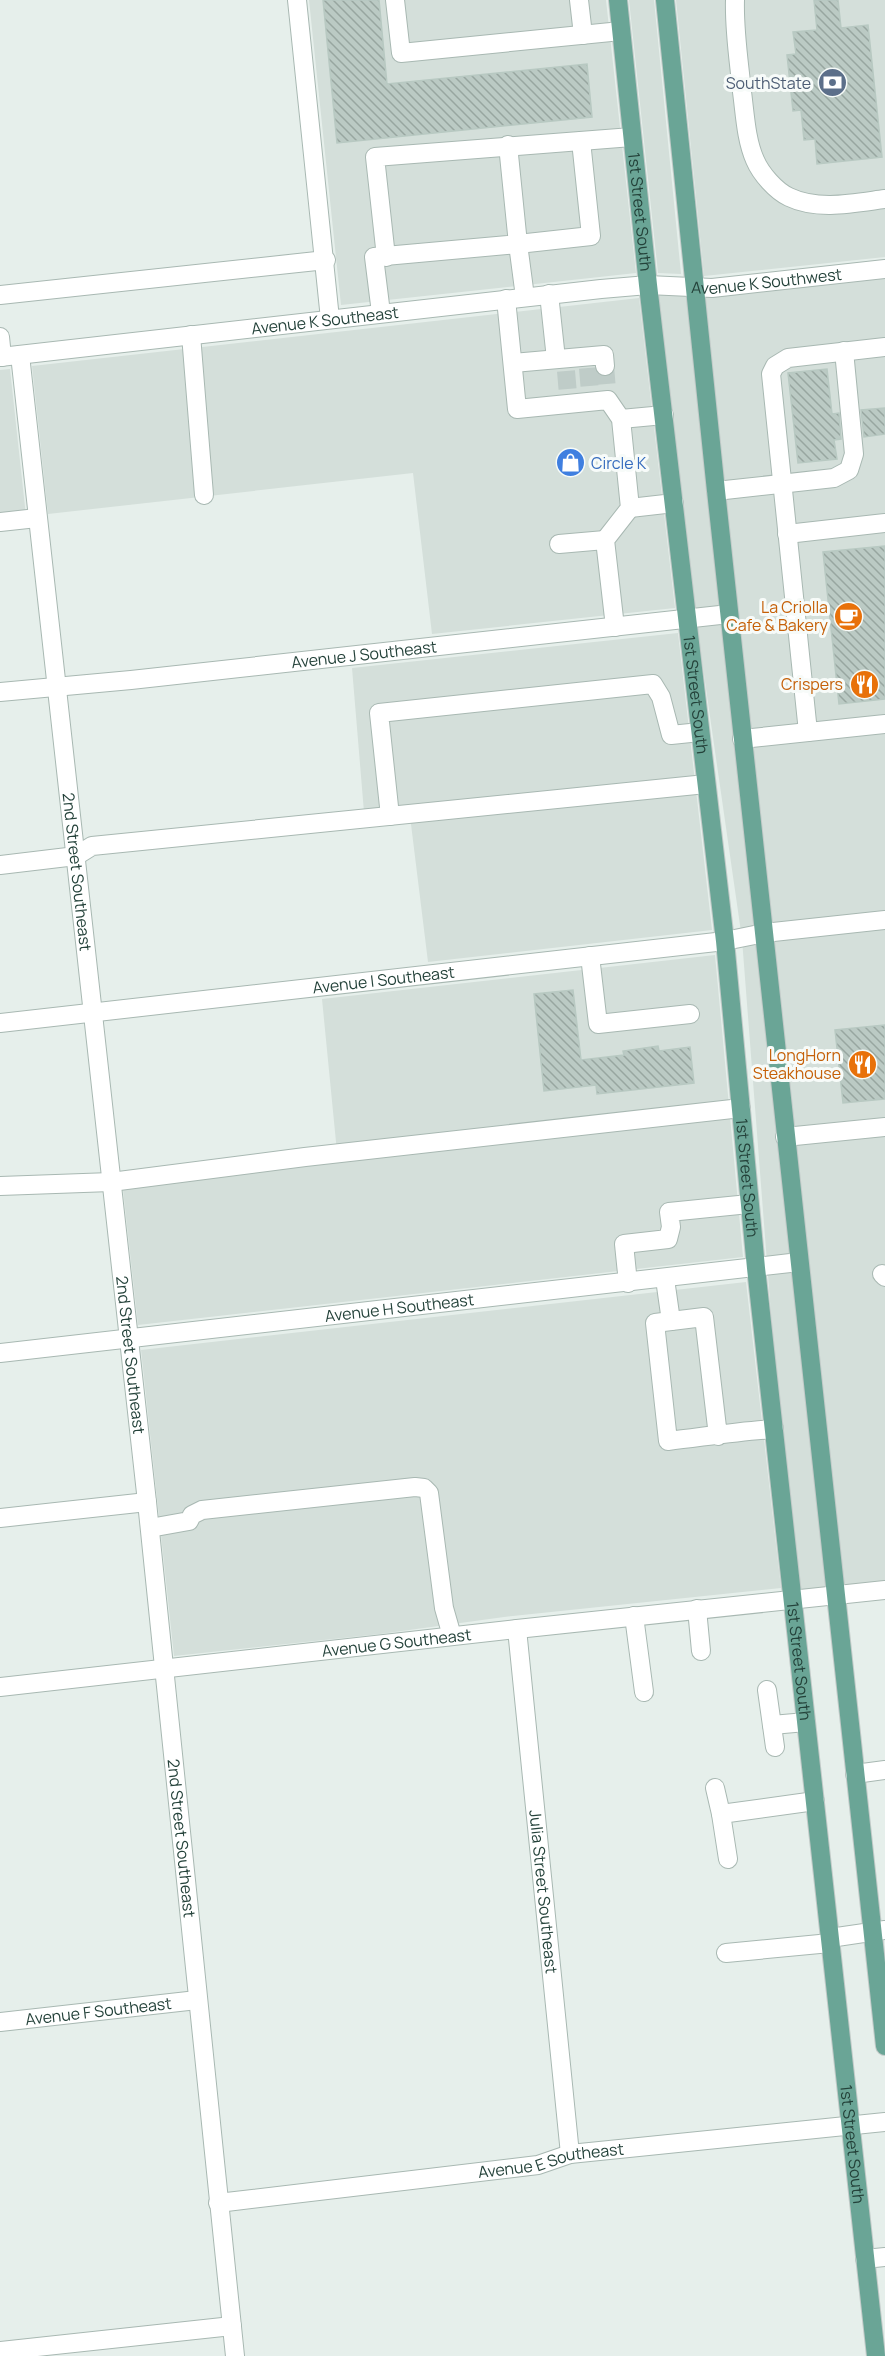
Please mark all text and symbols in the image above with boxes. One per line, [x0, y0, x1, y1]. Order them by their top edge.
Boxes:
bank icon: SouthState [816, 67, 848, 99]
place label: SouthState [726, 72, 811, 94]
street label: 1st Street South [623, 151, 657, 272]
street label: Avenue K Southwest [691, 263, 843, 299]
street label: Avenue K Southeast [250, 301, 400, 339]
shop icon: Circle K [554, 447, 586, 479]
place label: Circle K [591, 452, 647, 474]
place label: La Criolla Cafe & Bakery [726, 596, 829, 636]
cafe icon: La Criolla Cafe & Bakery [833, 600, 865, 632]
street label: 1st Street South [678, 634, 714, 755]
street label: Avenue J Southeast [290, 635, 438, 673]
restaurant icon: Crispers [848, 668, 880, 700]
place label: Crispers [781, 673, 843, 695]
street label: 2nd Street Southeast [58, 791, 97, 952]
street label: Avenue I Southeast [311, 961, 456, 999]
place label: LongHorn Steakhouse [753, 1044, 841, 1084]
restaurant icon: LongHorn Steakhouse [846, 1048, 878, 1080]
street label: 1st Street South [731, 1117, 764, 1238]
street label: 2nd Street Southeast [111, 1275, 150, 1435]
street label: Avenue H Southeast [324, 1288, 475, 1327]
street label: 1st Street South [782, 1601, 817, 1722]
street label: Avenue G Southeast [321, 1623, 472, 1662]
street label: 2nd Street Southeast [163, 1758, 201, 1919]
street label: Julia Street Southeast [524, 1809, 563, 1975]
street label: Avenue F Southeast [24, 1992, 173, 2030]
street label: 1st Street South [835, 2084, 870, 2205]
street label: Avenue E Southeast [477, 2138, 625, 2183]

